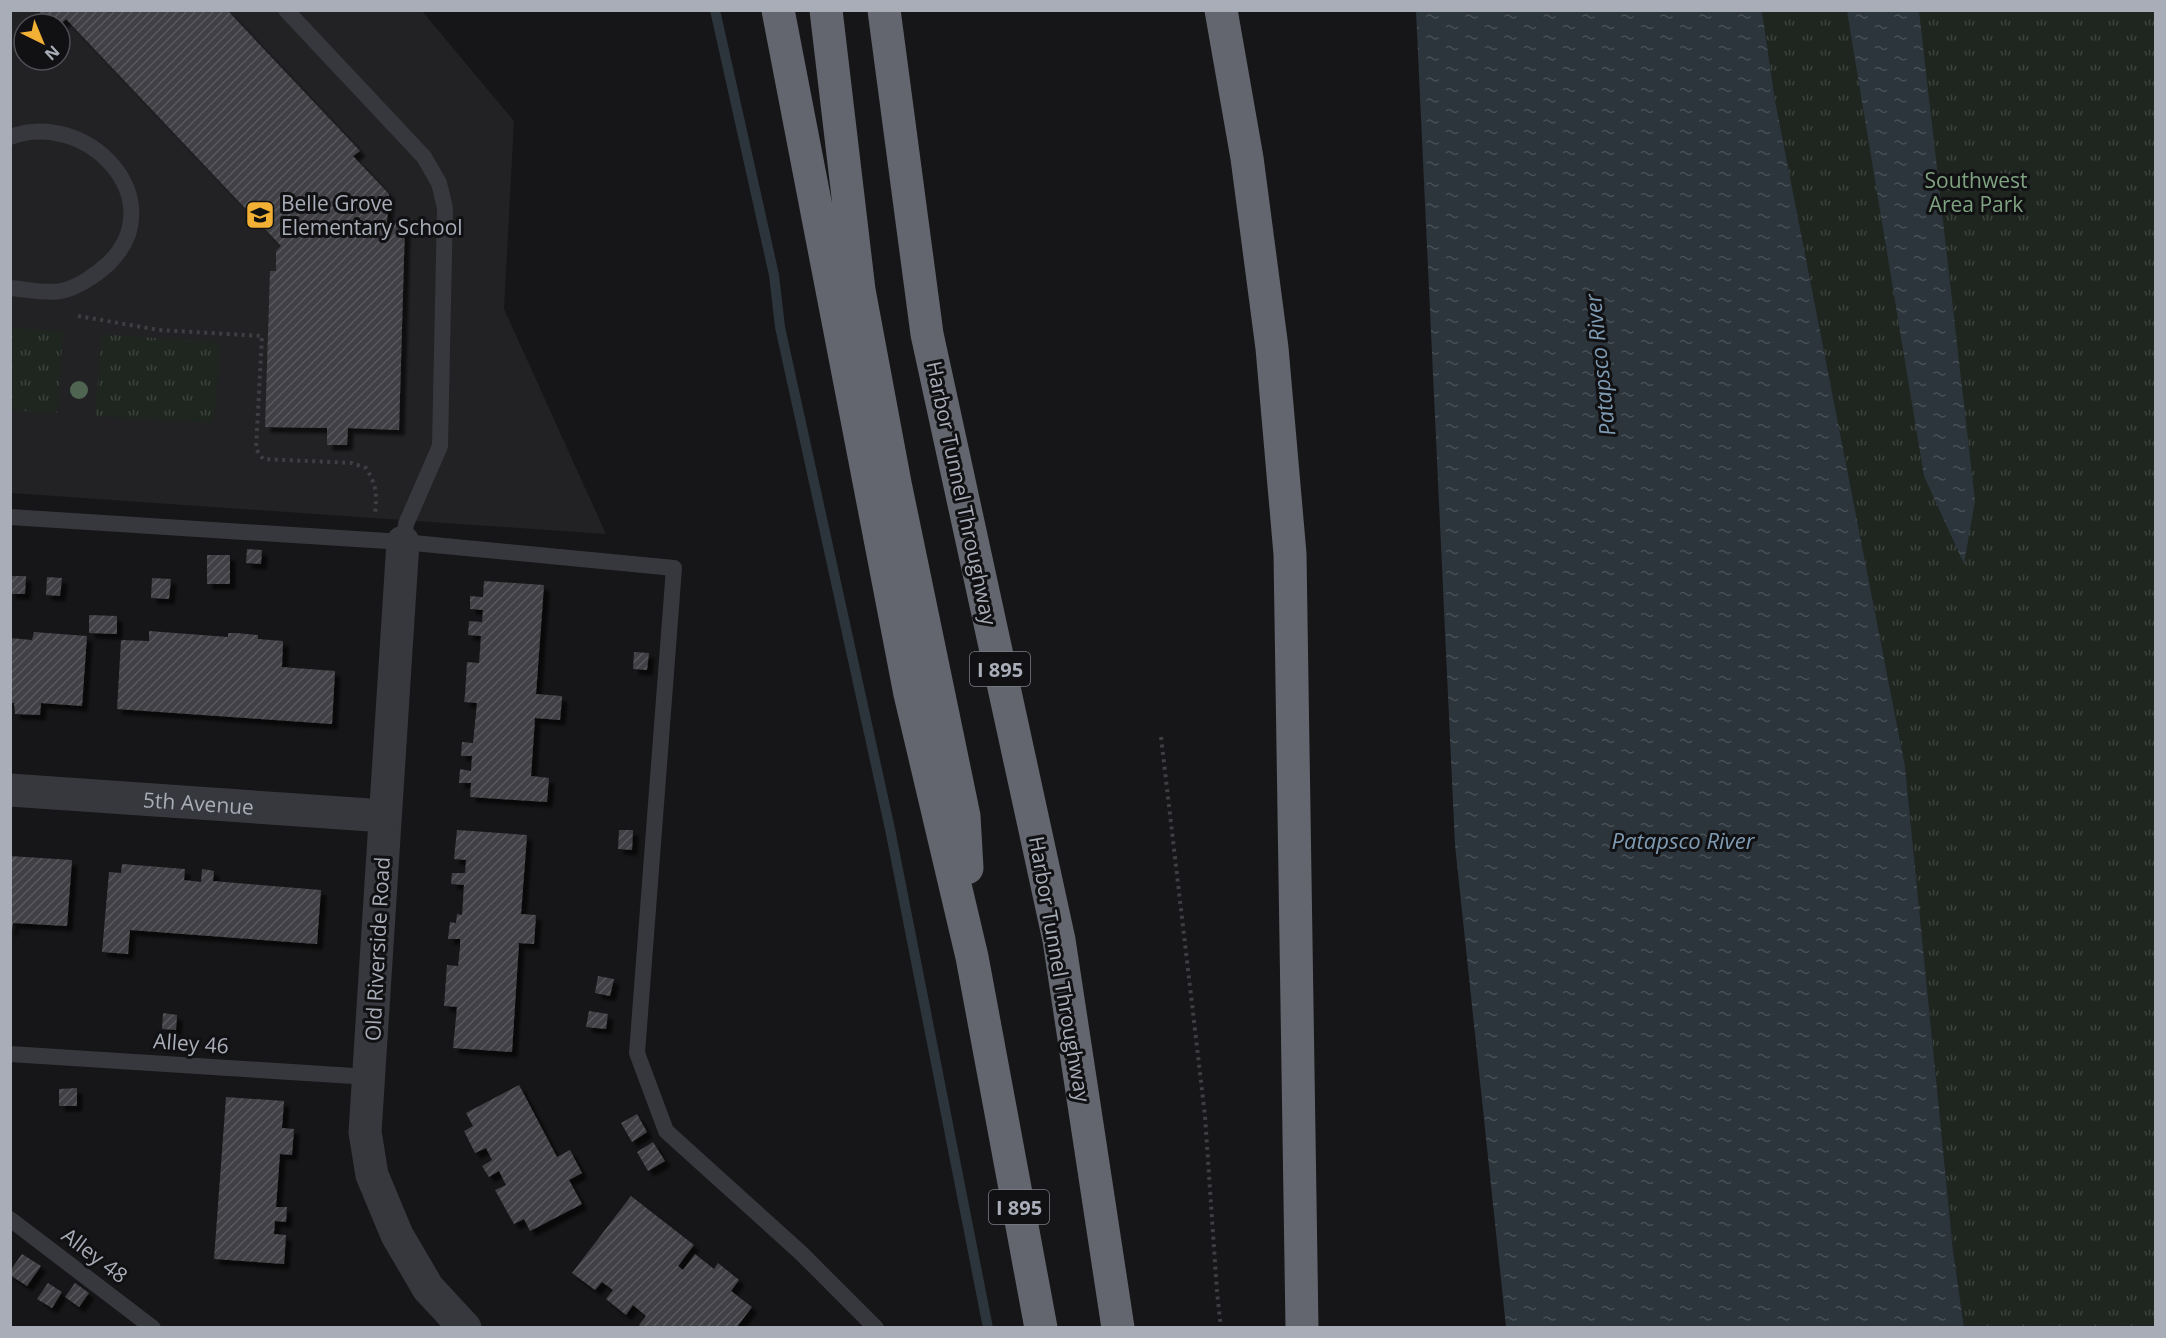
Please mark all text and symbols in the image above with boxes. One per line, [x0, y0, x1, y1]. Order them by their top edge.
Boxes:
north arrow [12, 12, 72, 72]
text: N [40, 40, 64, 65]
park label: Southwest Area Park [1925, 166, 2027, 218]
place label: Belle Grove Elementary School [281, 189, 463, 241]
school or university icon: Belle Grove Elementary School [244, 199, 276, 231]
water label: Patapsco River [1576, 291, 1621, 438]
street label: Harbor Tunnel Throughway [920, 358, 1004, 628]
road number: I 895 [970, 652, 1030, 686]
street label: 5th Avenue [142, 785, 255, 821]
water label: Patapsco River [1612, 825, 1756, 855]
street label: Harbor Tunnel Throughway [1023, 834, 1097, 1104]
street label: Old Riverside Road [358, 856, 396, 1042]
street label: Alley 46 [152, 1026, 230, 1060]
road number: I 895 [989, 1190, 1049, 1224]
street label: Alley 48 [56, 1221, 134, 1289]

